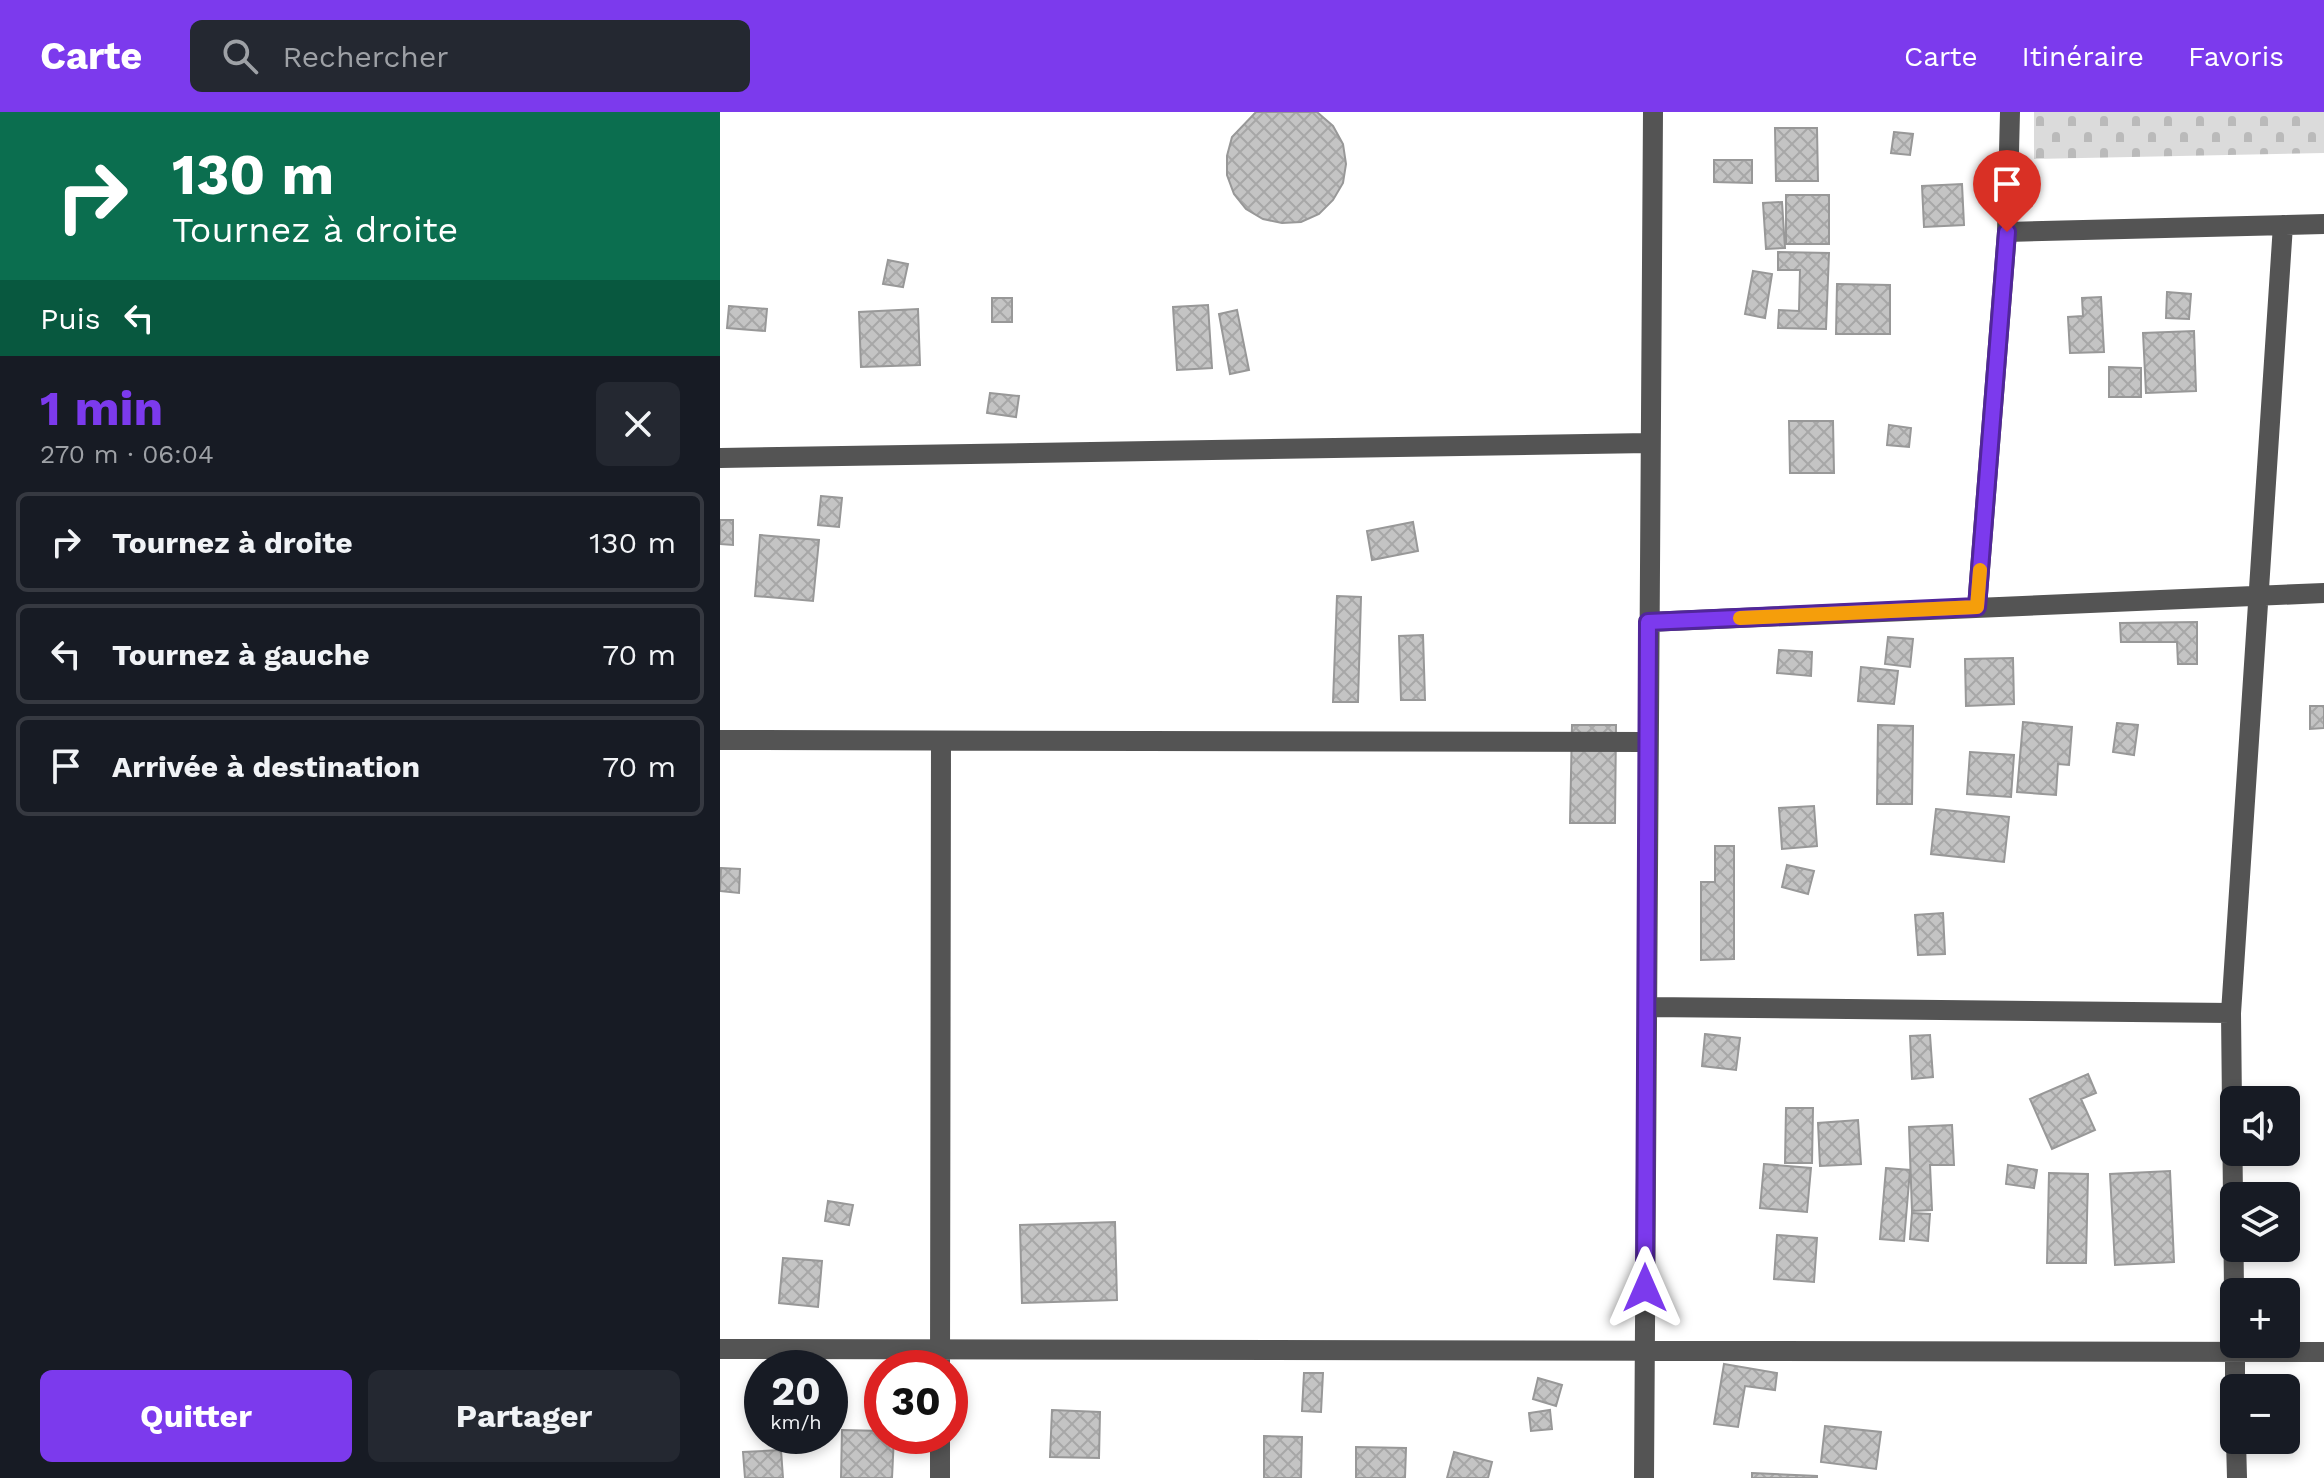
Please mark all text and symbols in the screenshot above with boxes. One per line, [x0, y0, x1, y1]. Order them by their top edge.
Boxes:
search box [190, 20, 750, 92]
text: Carte [40, 34, 142, 78]
icon: search [218, 34, 262, 78]
text: Rechercher [282, 39, 449, 74]
text: Carte [1904, 40, 1978, 73]
text: Itinéraire [2022, 40, 2144, 73]
text: Favoris [2188, 40, 2284, 73]
text: 130 m [172, 142, 334, 208]
icon: right [40, 144, 144, 248]
pin [1973, 150, 2041, 232]
icon: arrive [1985, 162, 2029, 206]
text: Tournez à droite [172, 209, 458, 251]
icon: left [117, 296, 161, 340]
text: Puis [40, 301, 101, 336]
text: 1 min [40, 380, 163, 437]
button: close [596, 382, 680, 466]
text: 270 m · 06:04 [40, 439, 214, 469]
icon: right [44, 520, 88, 564]
text: Tournez à droite [112, 525, 353, 560]
text: 130 m [589, 525, 676, 560]
icon: left [44, 632, 88, 676]
text: Tournez à gauche [112, 637, 370, 672]
text: 70 m [602, 637, 676, 672]
icon: arrive [44, 744, 88, 788]
text: Arrivée à destination [112, 749, 420, 784]
text: 70 m [602, 749, 676, 784]
map controls [2220, 1086, 2300, 1454]
button: sound [2220, 1086, 2300, 1166]
button: layers [2220, 1182, 2300, 1262]
position arrow [1603, 1246, 1687, 1330]
button: + [2220, 1278, 2300, 1358]
speed limit sign: 30 [864, 1350, 968, 1454]
text: 20 [771, 1368, 821, 1415]
button: Quitter [40, 1370, 352, 1462]
button: Partager [368, 1370, 680, 1462]
button: − [2220, 1374, 2300, 1454]
text: km/h [770, 1410, 822, 1434]

